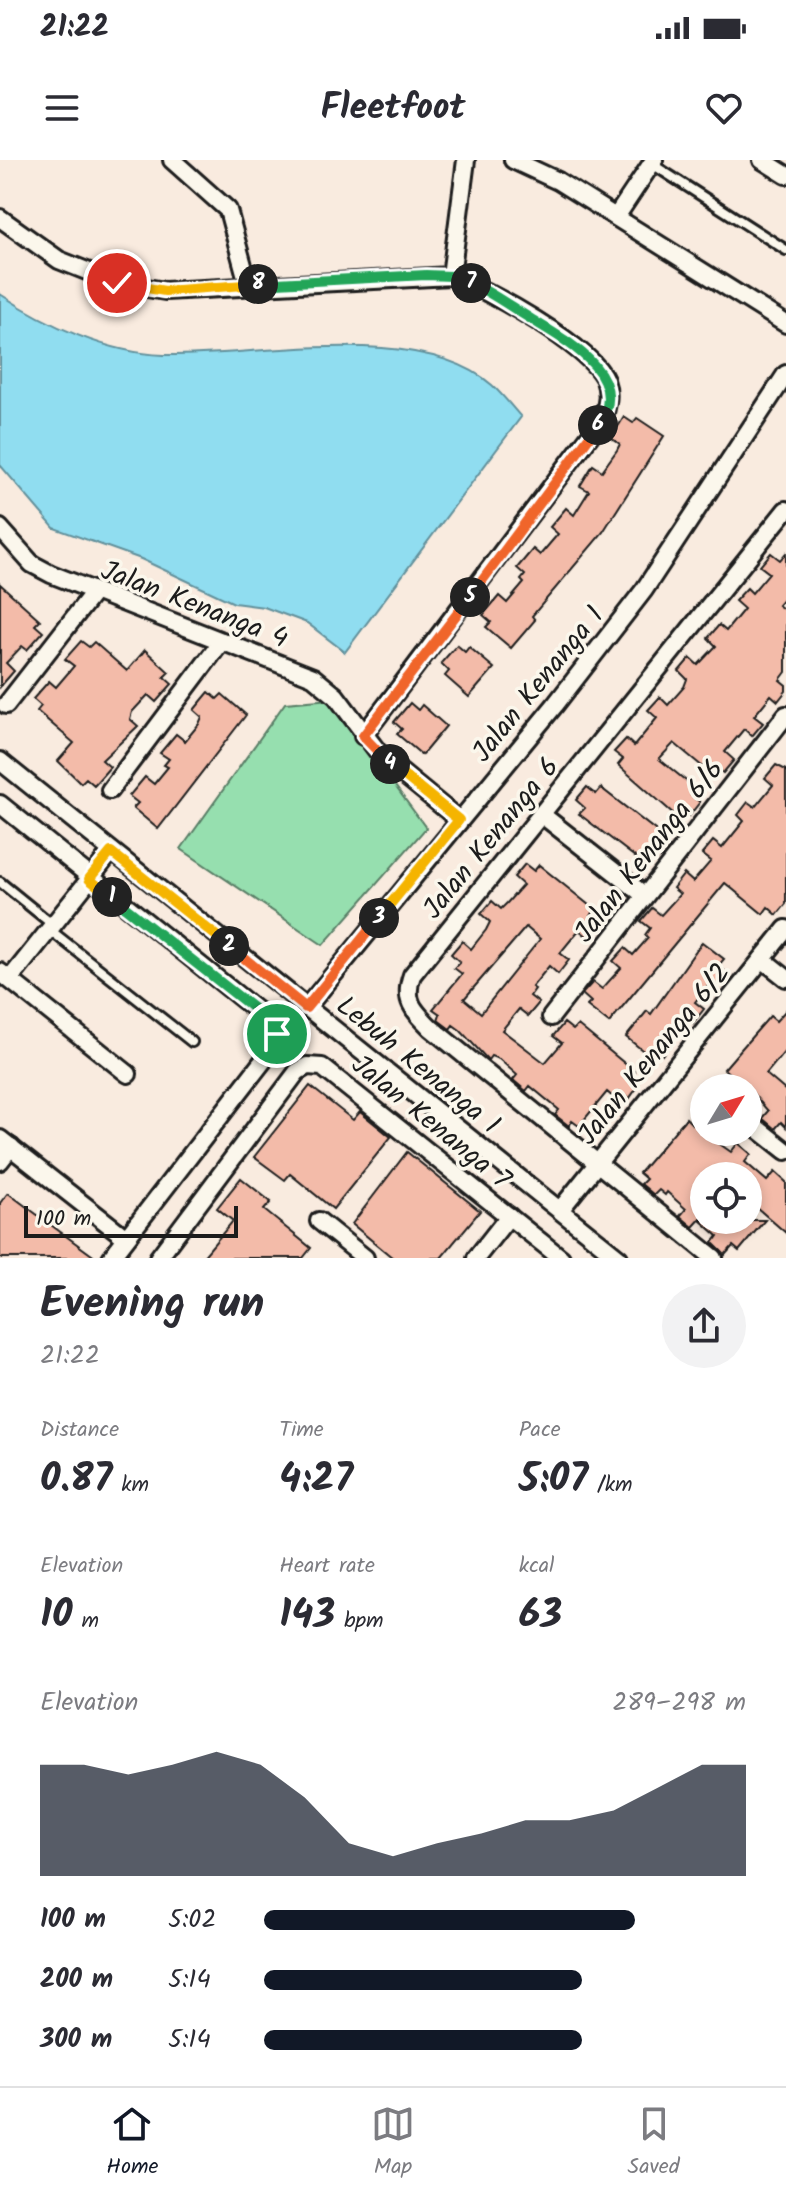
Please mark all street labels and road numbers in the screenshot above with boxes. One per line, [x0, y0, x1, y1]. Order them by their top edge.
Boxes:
street label: Jalan Kenanga 4 [94, 549, 294, 662]
street label: Jalan Kenanga 1 [461, 596, 617, 773]
street label: Jalan Kenanga 6 [412, 748, 572, 930]
street label: Jalan Kenanga 6/6 [564, 750, 736, 953]
street label: Jalan Kenanga 6/2 [567, 953, 743, 1156]
street label: Lebuh Kenanga 1 [325, 985, 510, 1147]
street label: Jalan Kenanga 7 [340, 1044, 521, 1202]

